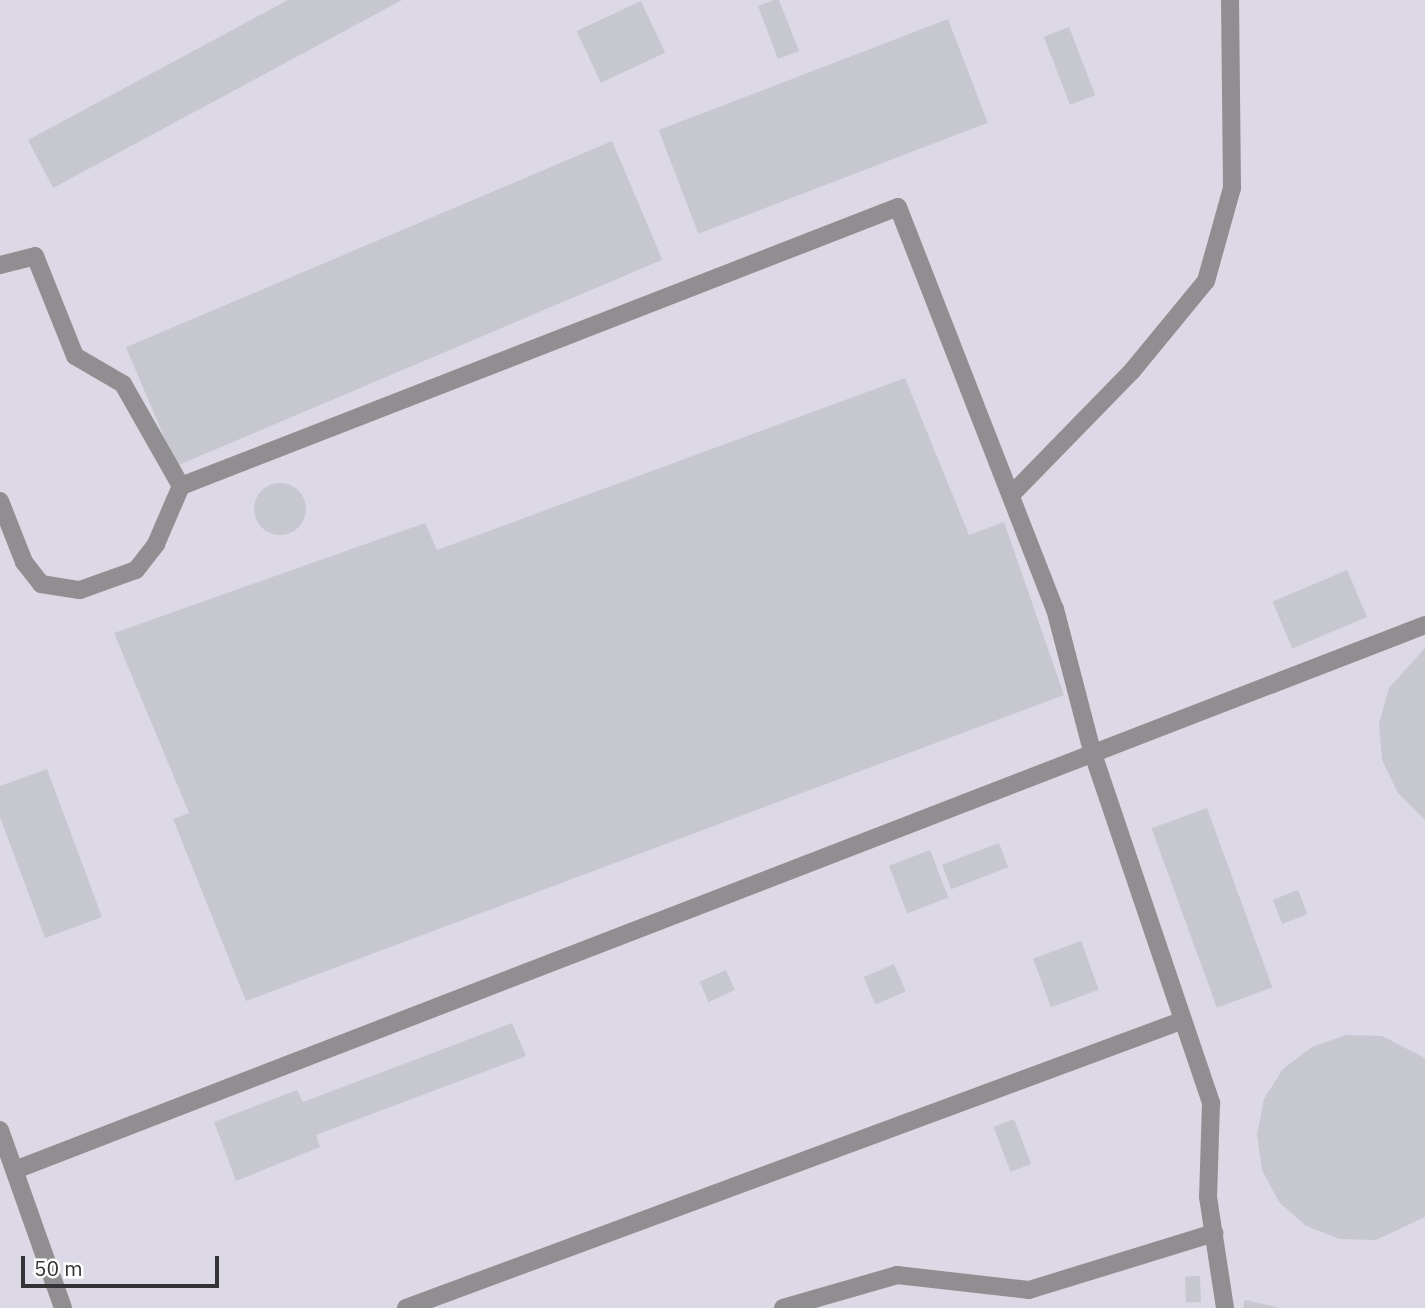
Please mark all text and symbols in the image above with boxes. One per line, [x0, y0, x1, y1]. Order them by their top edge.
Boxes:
scale bar [24, 1242, 222, 1286]
text: 50 m [34, 1254, 83, 1282]

